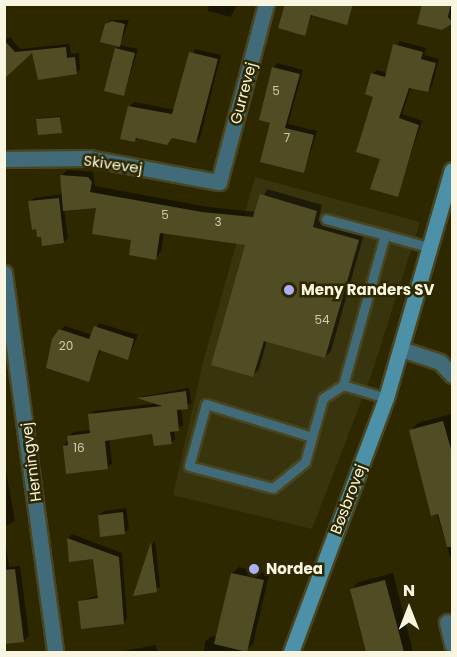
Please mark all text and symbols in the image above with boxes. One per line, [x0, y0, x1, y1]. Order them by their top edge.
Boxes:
street label: Gurrevej [226, 60, 260, 126]
house number: 5 [272, 84, 280, 98]
house number: 7 [284, 131, 290, 145]
street label: Skivevej [82, 151, 144, 177]
house number: 5 [161, 208, 169, 222]
house number: 3 [214, 215, 222, 229]
place label: Meny Randers SV [301, 281, 434, 299]
marker: Meny Randers SV [282, 283, 296, 297]
house number: 54 [314, 313, 330, 327]
house number: 20 [59, 339, 73, 353]
street label: Herningvej [17, 421, 45, 503]
house number: 16 [73, 441, 85, 455]
street label: Bøsbrovej [326, 462, 370, 536]
place label: Nordea [266, 560, 323, 578]
marker: Nordea [247, 562, 261, 576]
north arrow [379, 579, 439, 639]
text: N [403, 579, 415, 602]

